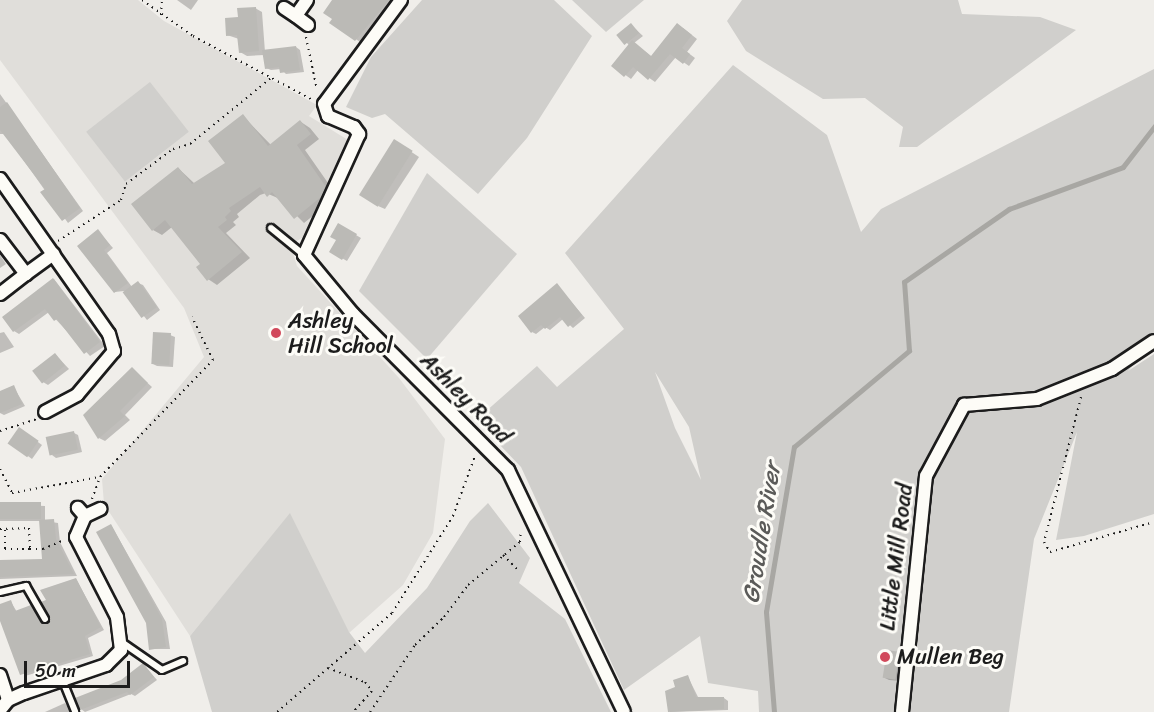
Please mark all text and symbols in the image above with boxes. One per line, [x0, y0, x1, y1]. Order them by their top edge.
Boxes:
place label: Ashley Hill School [288, 307, 393, 358]
marker: Ashley Hill School [269, 326, 283, 340]
street label: Ashley Road [415, 347, 517, 449]
water label: Groudle River [737, 461, 787, 605]
street label: Little Mill Road [874, 482, 918, 632]
place label: Mullen Beg [897, 644, 1005, 670]
scale bar [27, 649, 134, 687]
marker: Mullen Beg [878, 650, 892, 664]
text: 50 m [35, 655, 76, 687]

